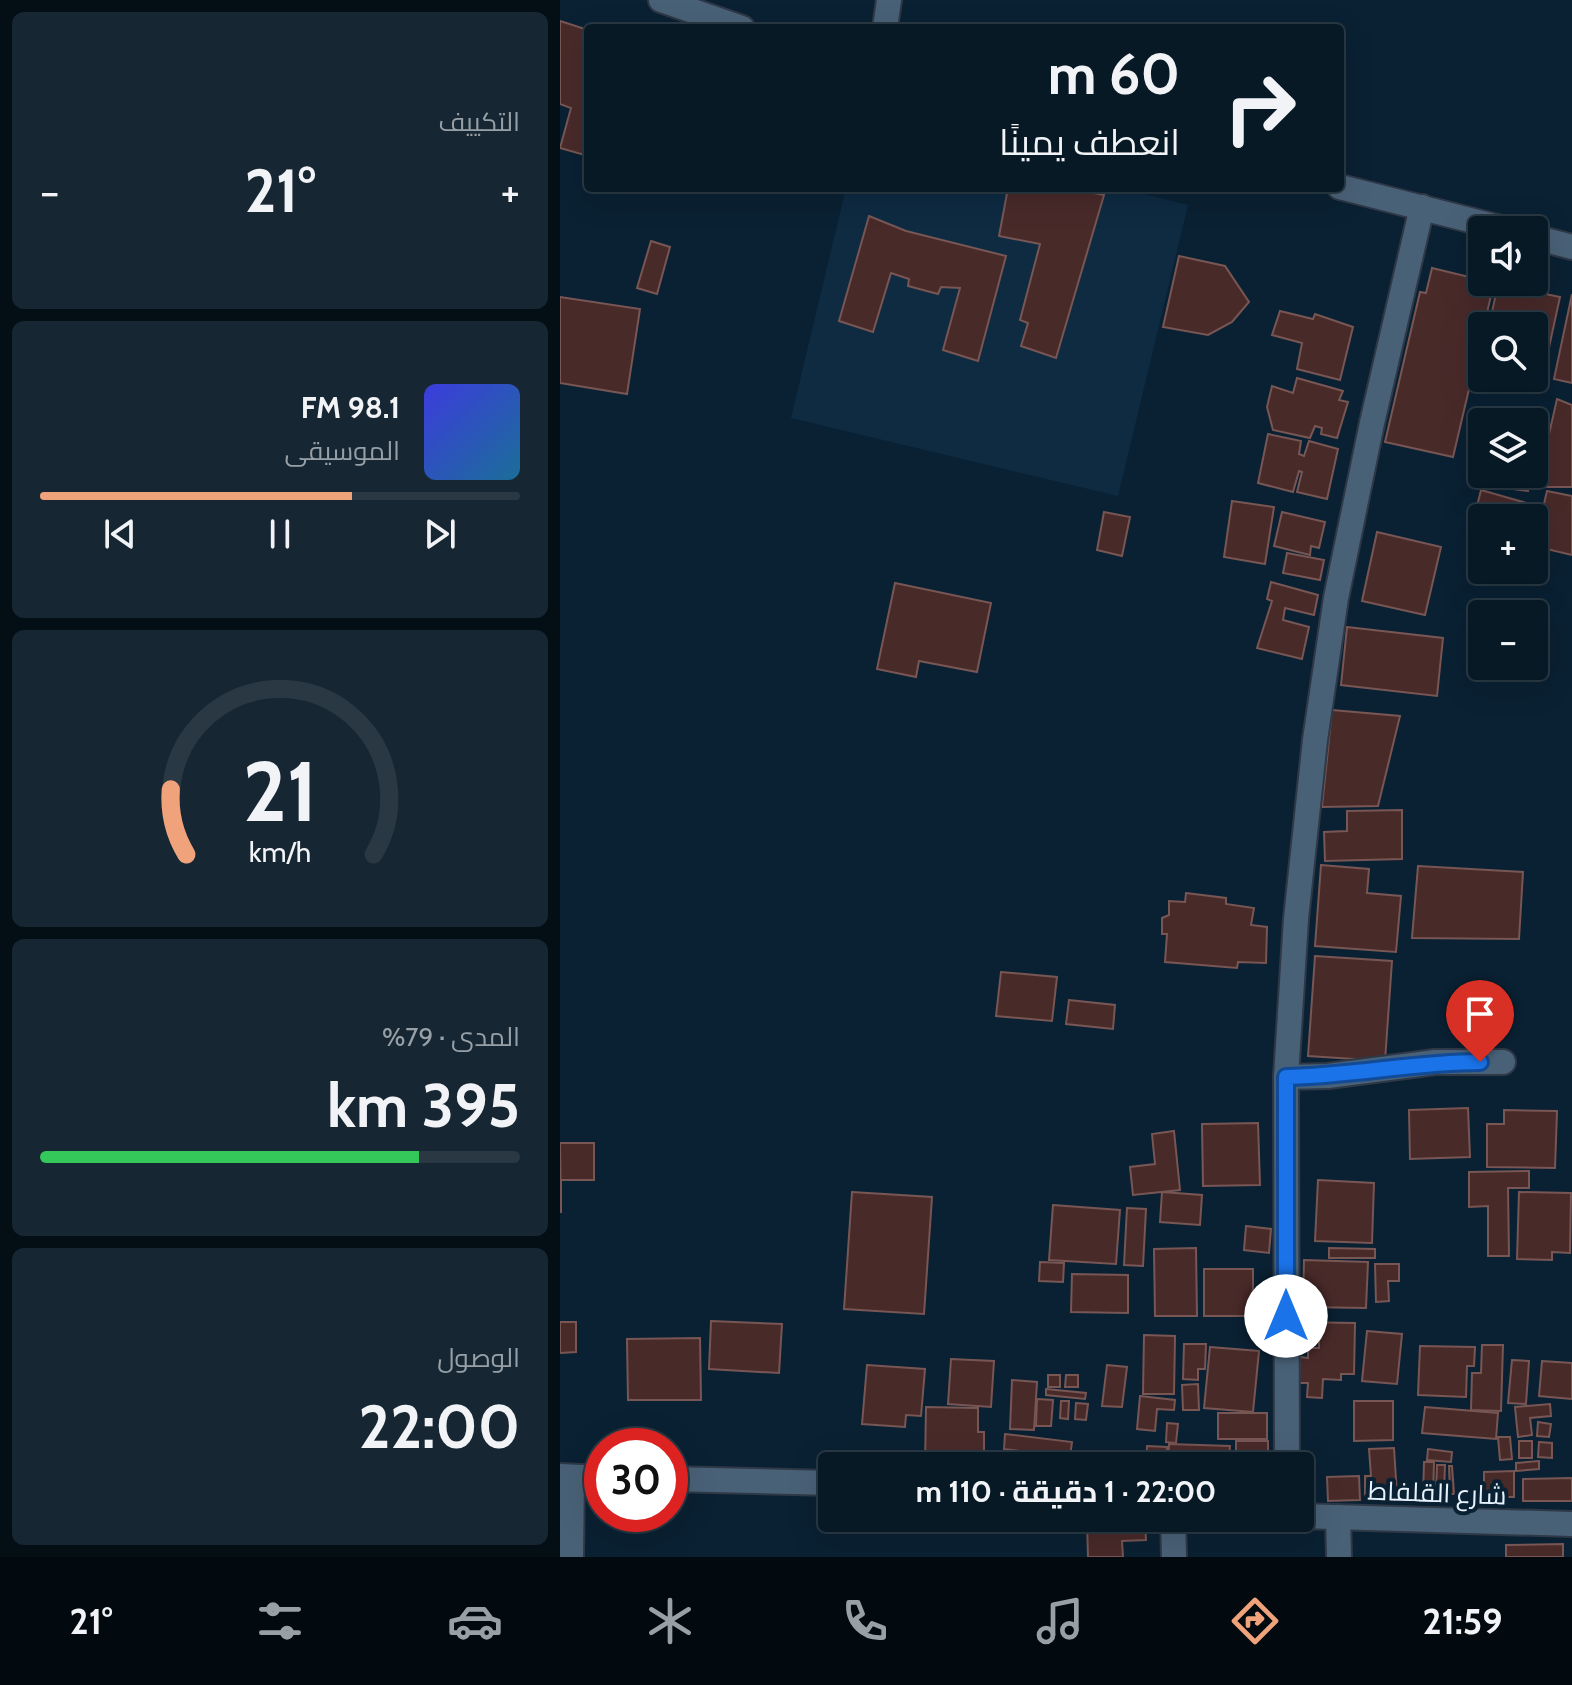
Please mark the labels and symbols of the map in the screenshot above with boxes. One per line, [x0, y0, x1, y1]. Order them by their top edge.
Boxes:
pin [1446, 980, 1514, 1062]
position arrow [1244, 1274, 1328, 1358]
speed limit sign: 30 [584, 1428, 688, 1532]
street label: شارع القلفاط [1367, 1475, 1507, 1512]

